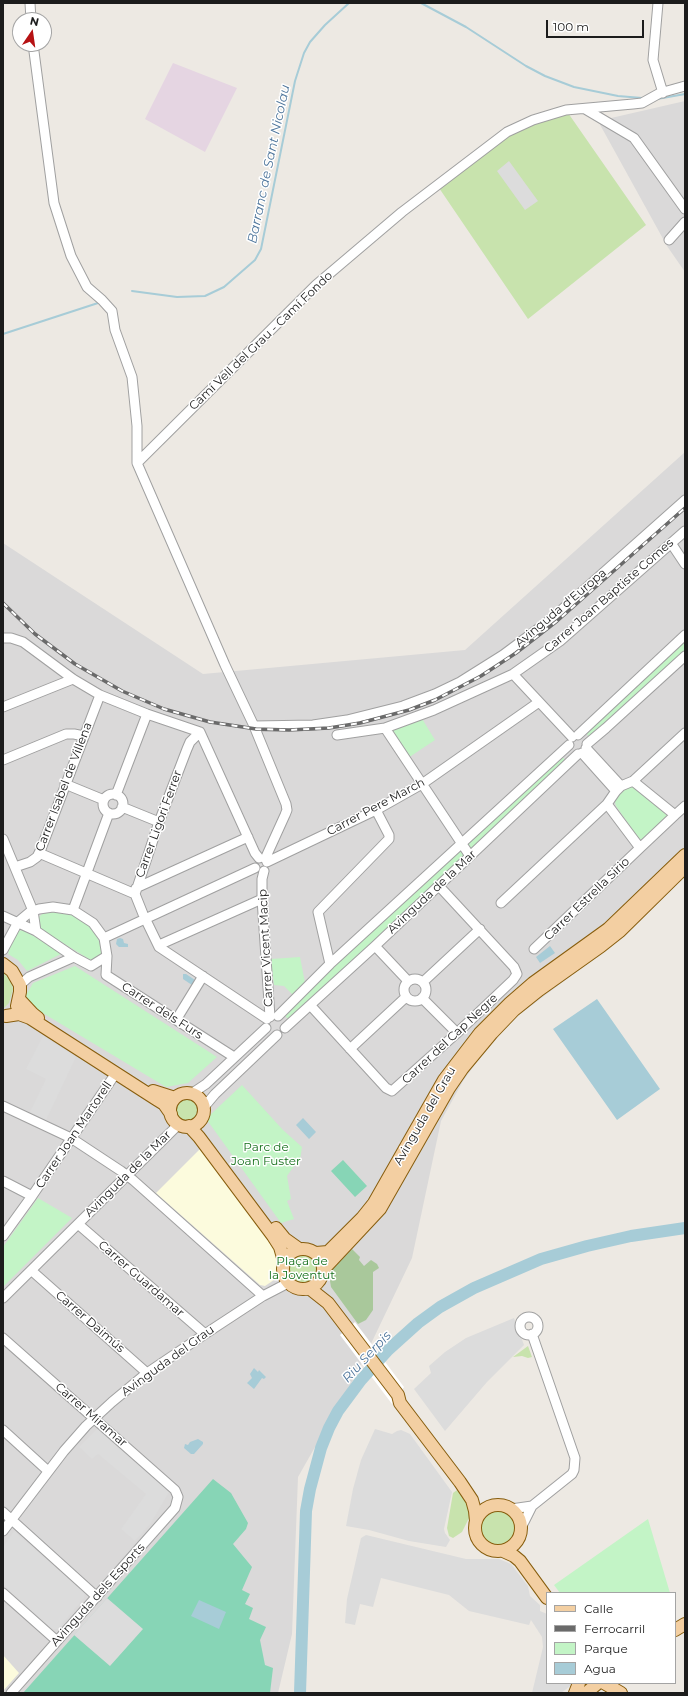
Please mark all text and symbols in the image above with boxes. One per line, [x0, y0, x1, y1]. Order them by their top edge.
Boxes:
north arrow [12, 12, 52, 52]
scale bar [548, 12, 646, 38]
text: N [29, 13, 40, 29]
text: 100 m [553, 19, 589, 34]
water label: Barranc de Sant Nicolau [245, 83, 293, 245]
street label: Camí Vell del Grau - Camí Fondo [186, 269, 336, 413]
street label: Carrer Joan Baptiste Comes [541, 536, 677, 656]
street label: Avinguda d'Europa [512, 566, 610, 650]
street label: Carrer Isabel de Villena [33, 720, 95, 854]
street label: Carrer Ligori Ferrer [133, 768, 185, 880]
street label: Carrer Pere March [325, 775, 427, 839]
street label: Avinguda de la Mar [385, 847, 479, 937]
street label: Carrer Estrella Sirio [541, 854, 633, 944]
street label: Carrer Vicent Macip [256, 889, 276, 1007]
street label: Carrer dels Furs [119, 979, 205, 1043]
street label: Carrer del Cap Negre [399, 991, 501, 1087]
street label: Avinguda del Grau [391, 1064, 459, 1168]
street label: Carrer Joan Martorell [33, 1079, 115, 1191]
street label: Avinguda de la Mar [82, 1128, 174, 1220]
park label: Parc de Joan Fuster [231, 1140, 301, 1168]
street label: Carrer Guardamar [95, 1238, 187, 1320]
park label: Plaça de la Joventut [269, 1254, 335, 1282]
street label: Carrer Daimús [52, 1288, 128, 1356]
street label: Avinguda del Grau [119, 1322, 217, 1400]
water label: Riu Serpis [339, 1328, 395, 1386]
street label: Carrer Miramar [52, 1380, 130, 1450]
street label: Avinguda dels Esports [48, 1541, 148, 1649]
legend [546, 1592, 676, 1684]
text: Calle [584, 1601, 613, 1616]
text: Ferrocarril [584, 1621, 645, 1636]
text: Parque [584, 1641, 628, 1656]
text: Agua [584, 1661, 616, 1676]

